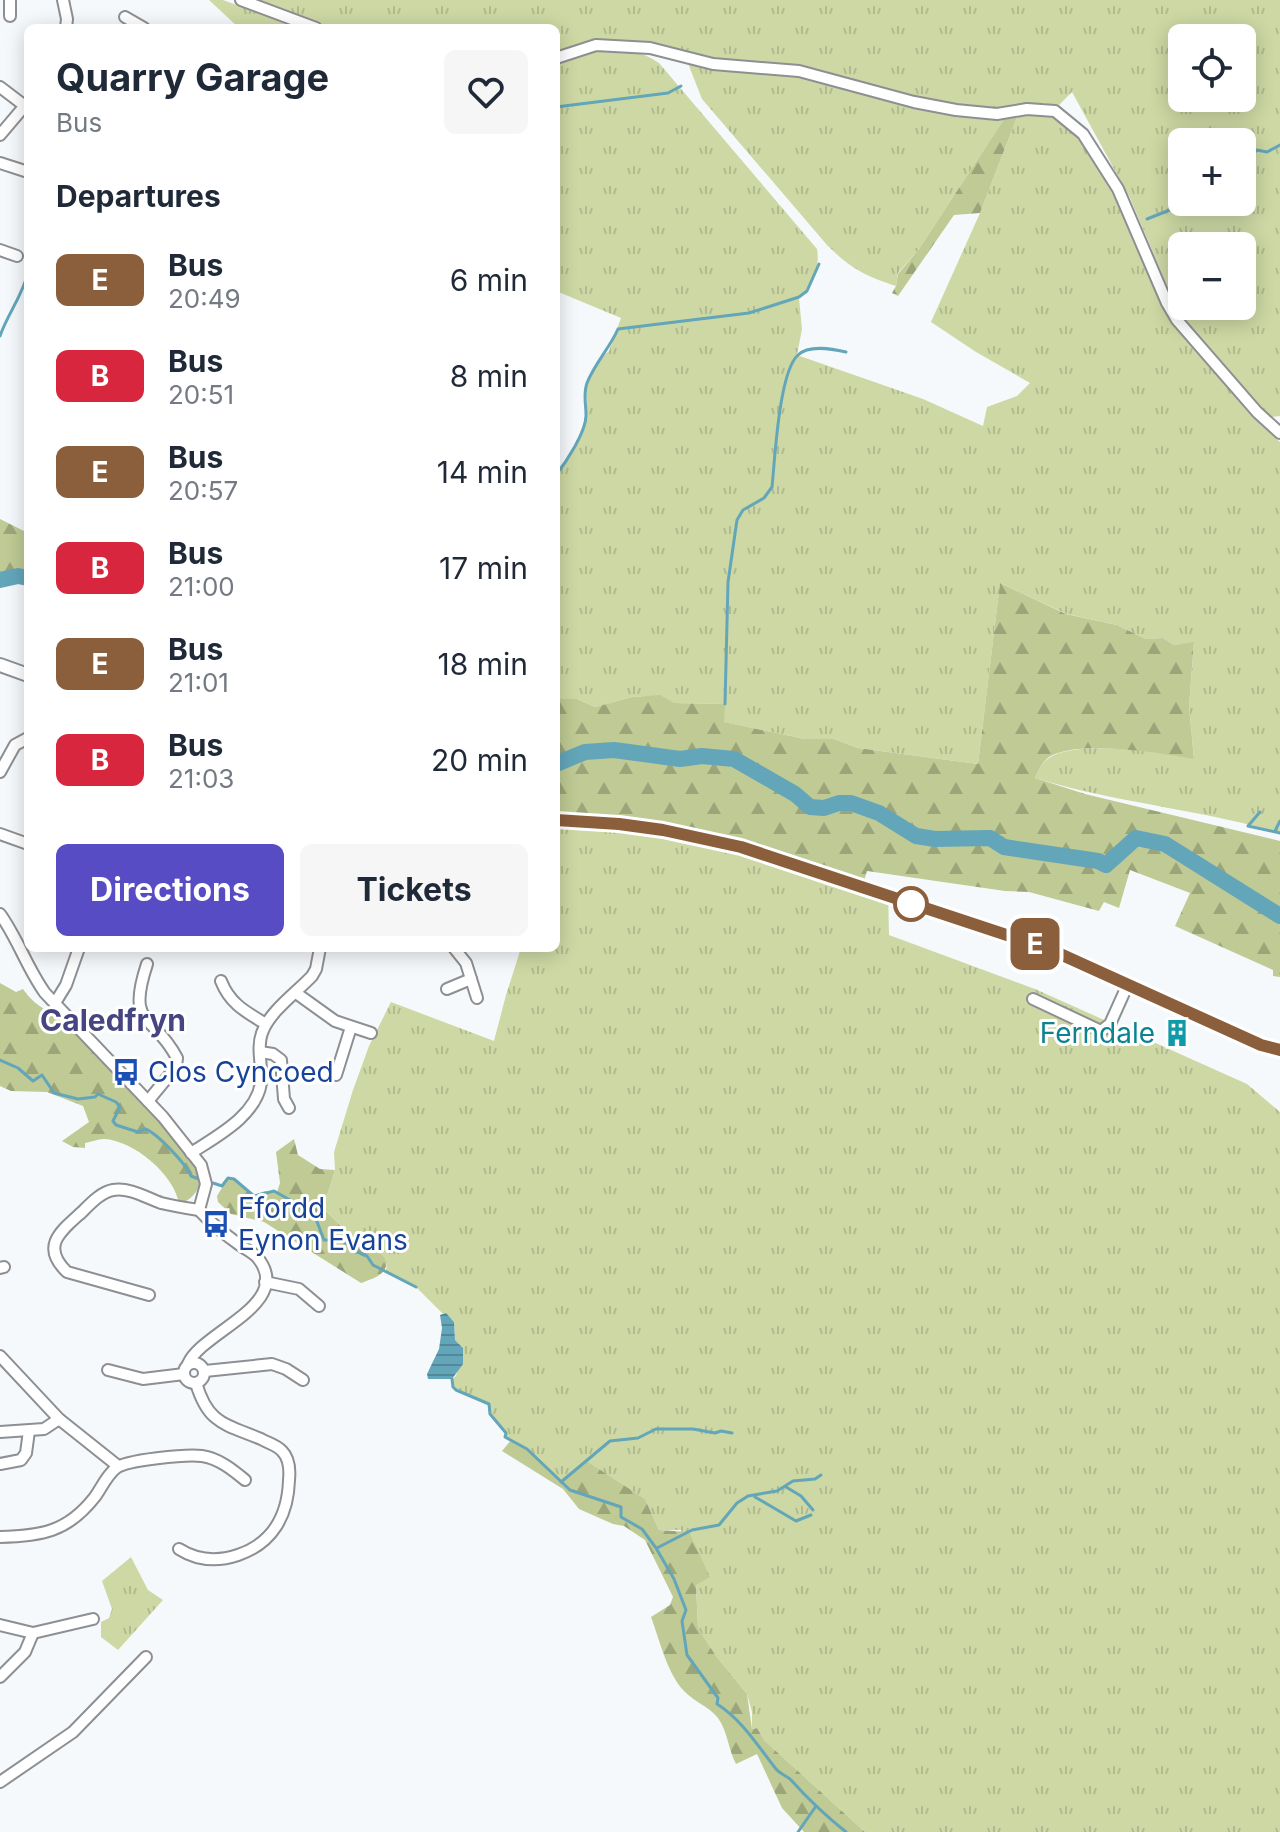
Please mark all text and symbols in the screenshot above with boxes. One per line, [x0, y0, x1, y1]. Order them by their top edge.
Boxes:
map controls [1168, 24, 1256, 320]
button: locate [1168, 24, 1256, 112]
button: heart [444, 50, 528, 134]
text: Quarry Garage [56, 54, 329, 100]
text: Bus [56, 107, 102, 138]
button: + [1168, 128, 1256, 216]
text: Departures [56, 178, 221, 214]
button: − [1168, 232, 1256, 320]
text: Bus [168, 247, 223, 283]
text: 6 min [450, 262, 528, 298]
text: E [91, 263, 109, 297]
text: 20:49 [168, 283, 241, 314]
text: Bus [168, 343, 223, 379]
text: 8 min [450, 358, 528, 394]
text: B [91, 359, 109, 393]
text: 20:51 [168, 379, 234, 410]
text: Bus [168, 439, 223, 475]
text: 14 min [437, 454, 528, 490]
text: E [91, 455, 109, 489]
text: 20:57 [168, 475, 238, 506]
text: Bus [168, 535, 223, 571]
text: 17 min [439, 550, 528, 586]
text: B [91, 551, 109, 585]
text: 21:00 [168, 571, 235, 602]
text: Bus [168, 631, 223, 667]
text: 18 min [438, 646, 528, 682]
text: E [91, 647, 109, 681]
text: 21:01 [168, 667, 229, 698]
text: Bus [168, 727, 223, 763]
text: 20 min [431, 742, 528, 778]
text: B [91, 743, 109, 777]
text: 21:03 [168, 763, 234, 794]
button: Directions [56, 844, 284, 936]
button: Tickets [300, 844, 528, 936]
unlabelled marker [894, 887, 928, 921]
line badge: E [1009, 918, 1061, 970]
text: E [1026, 927, 1044, 961]
district label: Caledfryn [40, 1002, 186, 1038]
place label: Ferndale [1040, 1016, 1155, 1050]
building icon: Ferndale [1162, 1018, 1192, 1048]
place label: Clos Cyncoed [148, 1055, 334, 1089]
bus stop icon: Clos Cyncoed [111, 1057, 141, 1087]
place label: Ffordd Eynon Evans [238, 1191, 408, 1257]
bus stop icon: Ffordd Eynon Evans [201, 1209, 231, 1239]

